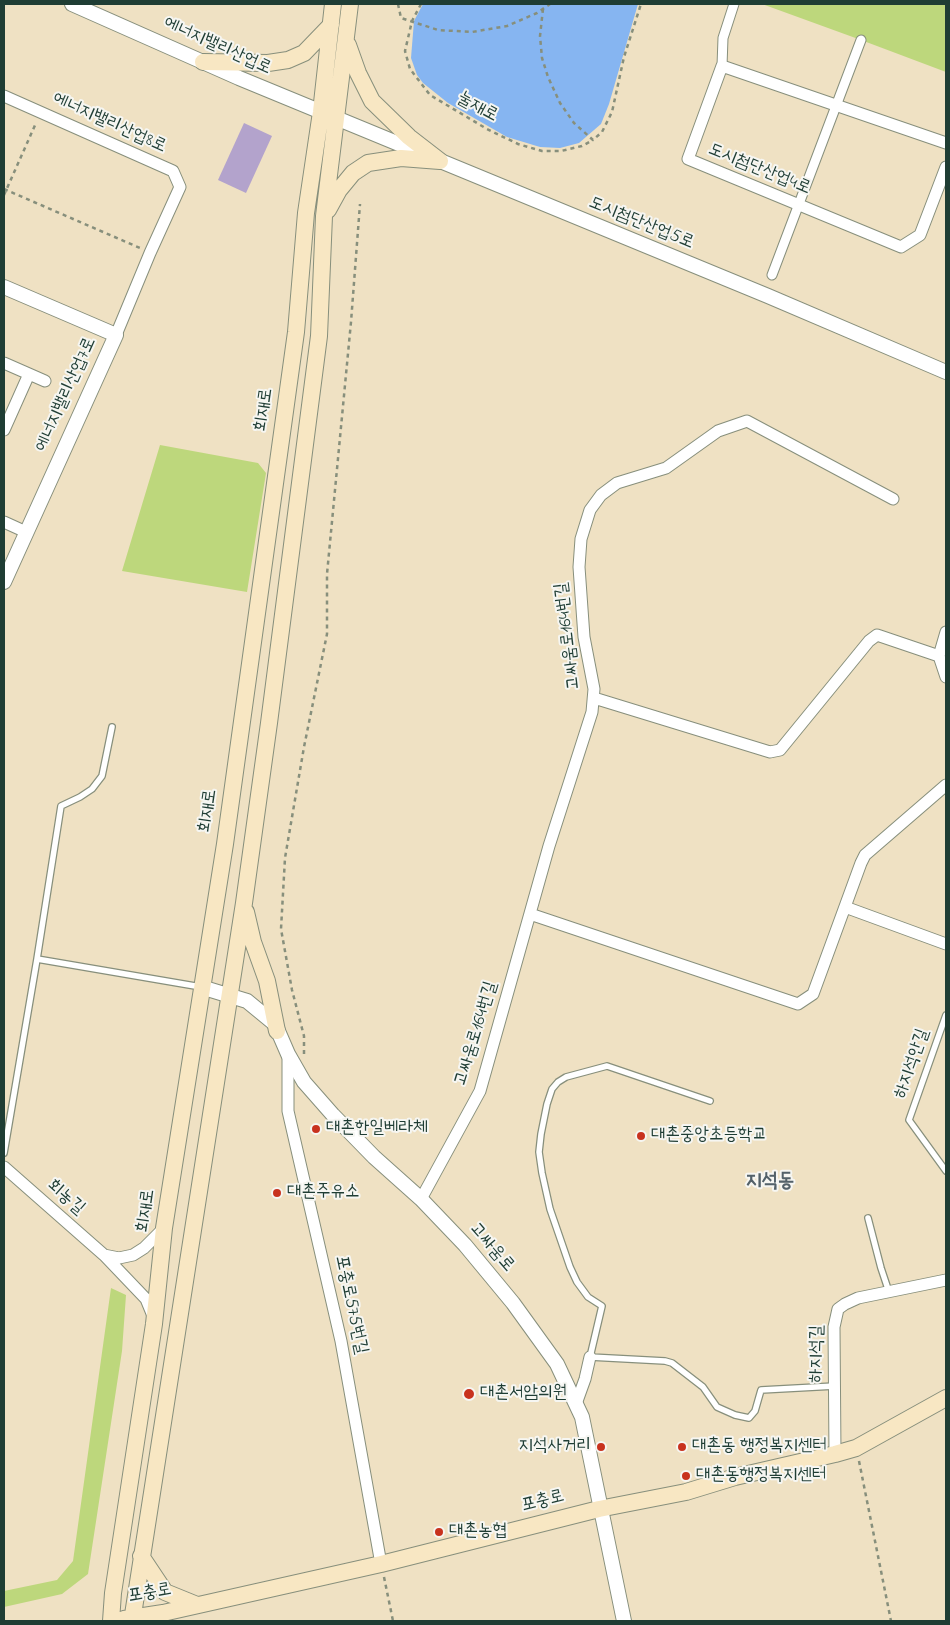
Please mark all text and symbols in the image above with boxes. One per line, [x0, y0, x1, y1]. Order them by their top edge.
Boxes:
street label: 에너지밸리산업로 [160, 14, 274, 80]
street label: 눌재로 [453, 88, 501, 128]
street label: 에너지밸리산업8로 [49, 89, 169, 159]
street label: 도시첨단산업4로 [705, 140, 813, 200]
street label: 도시첨단산업5로 [585, 193, 697, 255]
street label: 에너지밸리산업7로 [32, 334, 102, 456]
street label: 회재로 [251, 387, 279, 433]
street label: 고싸움로164번길 [552, 581, 586, 691]
street label: 회재로 [195, 788, 223, 834]
street label: 고싸움로164번길 [451, 979, 503, 1089]
street label: 하지석안길 [891, 1026, 935, 1102]
place label: 대촌한일베라체 [326, 1118, 427, 1140]
marker: 대촌한일베라체 [310, 1123, 322, 1135]
place label: 대촌중앙초등학교 [651, 1125, 767, 1147]
marker: 대촌중앙초등학교 [635, 1130, 647, 1142]
district label: 지석동 [746, 1171, 794, 1195]
street label: 회농길 [42, 1176, 88, 1220]
place label: 대촌주유소 [287, 1182, 359, 1204]
marker: 대촌주유소 [271, 1187, 283, 1199]
street label: 회재로 [133, 1188, 161, 1234]
street label: 고싸움로 [464, 1219, 518, 1277]
street label: 포충로575번길 [329, 1254, 371, 1356]
street label: 하지석길 [807, 1325, 829, 1383]
place label: 대촌서암의원 [480, 1383, 567, 1405]
marker: 대촌서암의원 [462, 1387, 476, 1401]
place label: 지석사거리 [519, 1436, 591, 1458]
place label: 대촌동 행정복지센터 [692, 1436, 827, 1458]
marker: 지석사거리 [595, 1441, 607, 1453]
marker: 대촌동 행정복지센터 [676, 1441, 688, 1453]
place label: 대촌동행정복지센터 [696, 1465, 826, 1487]
marker: 대촌동행정복지센터 [680, 1470, 692, 1482]
street label: 포충로 [519, 1486, 567, 1518]
place label: 대촌농협 [449, 1521, 507, 1543]
marker: 대촌농협 [433, 1526, 445, 1538]
street label: 포충로 [127, 1580, 173, 1608]

